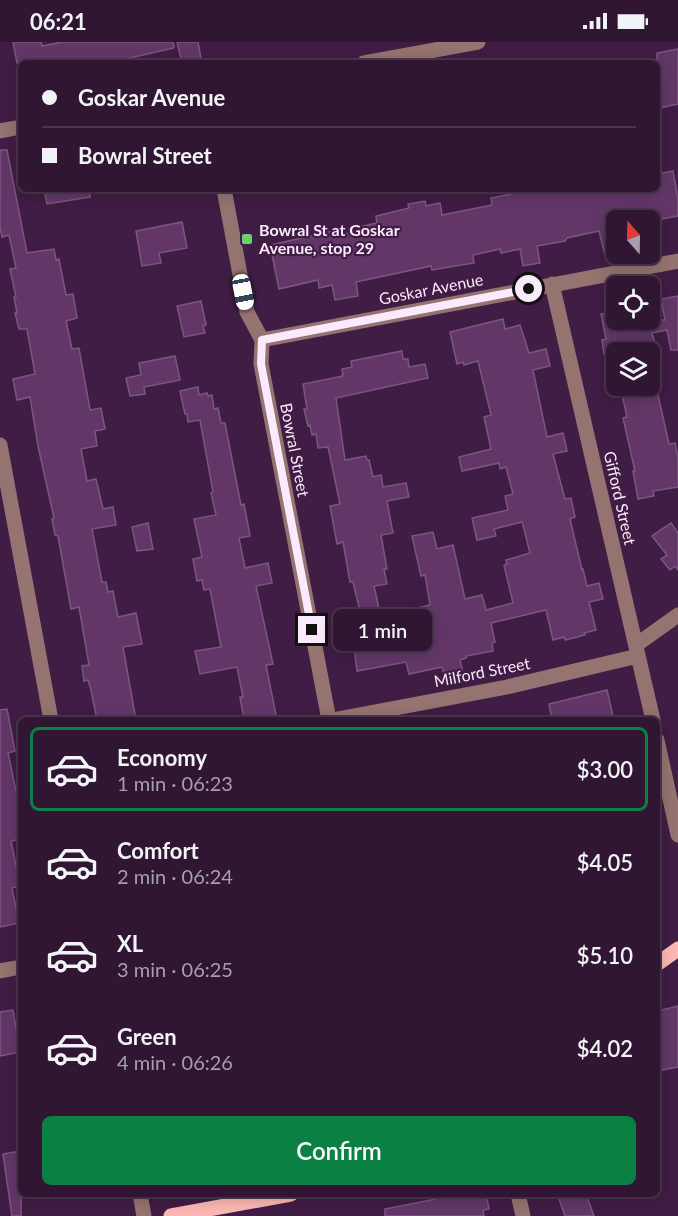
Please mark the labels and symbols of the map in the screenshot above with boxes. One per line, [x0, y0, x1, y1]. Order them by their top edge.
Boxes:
north arrow [606, 210, 660, 264]
place label: Bowral St at Goskar Avenue, stop 29 [258, 220, 400, 257]
marker: Bowral St at Goskar Avenue, stop 29 [240, 232, 254, 246]
street label: Goskar Avenue [377, 269, 485, 308]
car [231, 273, 255, 311]
route start [515, 275, 542, 302]
street label: Bowral Street [277, 401, 314, 499]
street label: Gifford Street [600, 449, 641, 547]
callout: 1 min [333, 609, 432, 651]
route end [298, 616, 325, 643]
street label: Milford Street [432, 653, 532, 690]

